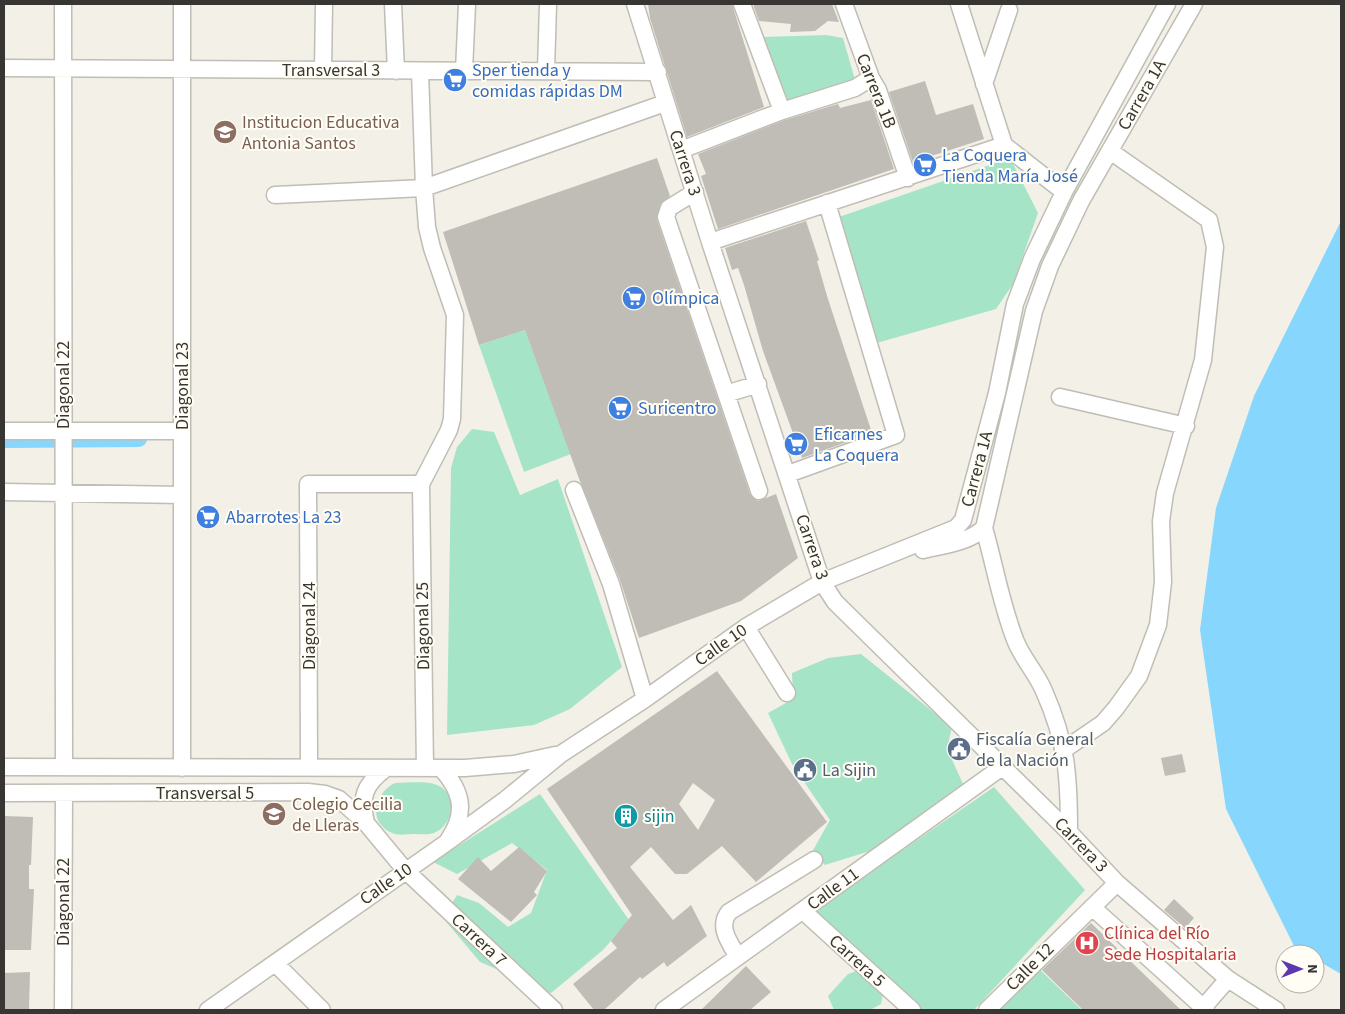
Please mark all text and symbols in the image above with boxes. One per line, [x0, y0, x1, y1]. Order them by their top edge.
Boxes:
street label: Carrera 1B [850, 50, 902, 132]
street label: Carrera 1A [1112, 55, 1172, 135]
street label: Transversal 3 [282, 58, 380, 83]
place label: Sper tienda y comidas rápidas DM [472, 58, 623, 104]
supermarket icon: Sper tienda y comidas rápidas DM [442, 67, 468, 93]
place label: Institucion Educativa Antonia Santos [242, 110, 400, 156]
school or university icon: Institucion Educativa Antonia Santos [212, 119, 238, 145]
street label: Carrera 3 [663, 127, 707, 199]
place label: La Coquera Tienda María José [942, 143, 1078, 189]
supermarket icon: La Coquera Tienda María José [912, 152, 938, 178]
supermarket icon: Olímpica [621, 285, 647, 311]
place label: Olímpica [652, 286, 719, 311]
street label: Diagonal 22 [51, 341, 76, 429]
street label: Diagonal 23 [170, 342, 195, 430]
supermarket icon: Suricentro [607, 395, 633, 421]
place label: Suricentro [638, 396, 717, 421]
place label: Eficarnes La Coquera [814, 422, 899, 468]
street label: Carrera 1A [955, 428, 999, 510]
supermarket icon: Eficarnes La Coquera [783, 431, 809, 457]
supermarket icon: Abarrotes La 23 [195, 504, 221, 530]
place label: Abarrotes La 23 [226, 505, 342, 530]
street label: Carrera 3 [789, 511, 835, 583]
street label: Diagonal 24 [297, 582, 322, 670]
street label: Diagonal 25 [410, 582, 436, 670]
street label: Calle 10 [690, 618, 752, 672]
place label: Fiscalía General de la Nación [976, 727, 1094, 773]
public building icon: Fiscalía General de la Nación [946, 736, 972, 762]
public building icon: La Sijin [792, 757, 818, 783]
place label: La Sijin [822, 758, 876, 783]
street label: Transversal 5 [156, 781, 254, 806]
place label: Colegio Cecilia de Lleras [292, 792, 402, 838]
school or university icon: Colegio Cecilia de Lleras [261, 801, 287, 827]
building icon: sijin [613, 803, 639, 829]
place label: sijin [644, 804, 675, 829]
street label: Carrera 3 [1048, 812, 1114, 878]
street label: Calle 10 [355, 857, 417, 911]
street label: Diagonal 22 [51, 858, 76, 946]
street label: Calle 11 [802, 862, 864, 916]
street label: Carrera 7 [446, 908, 512, 972]
place label: Clínica del Río Sede Hospitalaria [1104, 921, 1237, 967]
street label: Carrera 5 [823, 929, 891, 993]
hospital icon: Clínica del Río Sede Hospitalaria [1074, 930, 1100, 956]
street label: Calle 12 [1000, 937, 1060, 997]
north arrow [1275, 944, 1325, 994]
text: N [1302, 964, 1322, 974]

